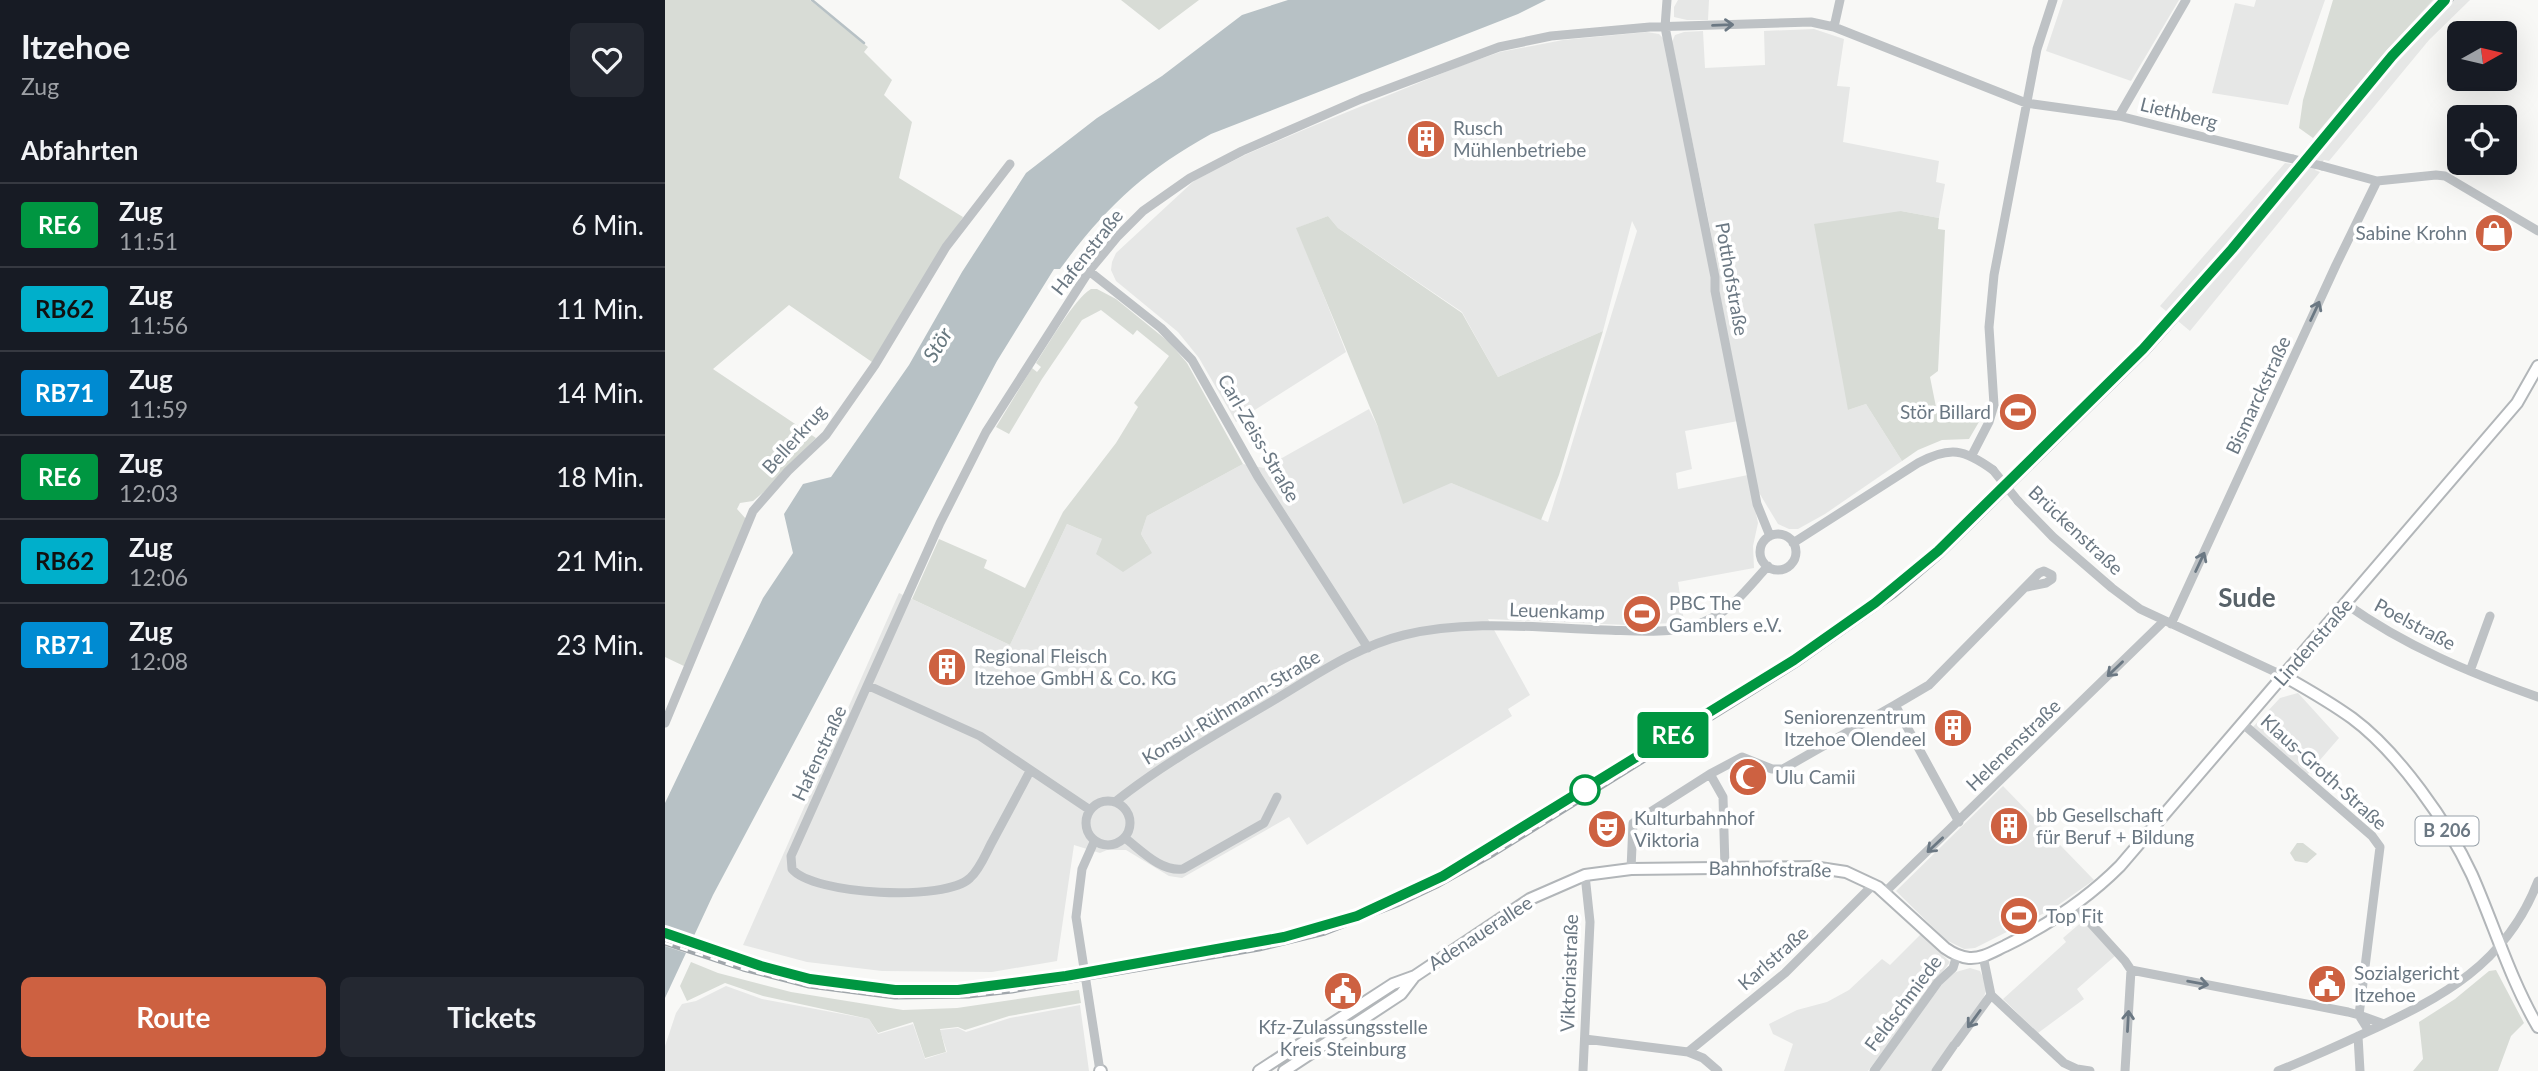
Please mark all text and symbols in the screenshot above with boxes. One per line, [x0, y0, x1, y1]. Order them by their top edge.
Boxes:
one-way arrow [1711, 18, 1734, 32]
north arrow [2447, 21, 2517, 91]
map controls [2447, 21, 2517, 175]
button: heart [570, 23, 644, 97]
text: Itzehoe [21, 26, 130, 66]
text: Zug [21, 72, 59, 100]
street label: Liethberg [2138, 92, 2220, 133]
button: locate [2447, 105, 2517, 175]
place label: Rusch Mühlenbetriebe [1453, 116, 1586, 161]
building icon: Rusch Mühlenbetriebe [1405, 118, 1447, 160]
text: Abfahrten [21, 134, 139, 166]
text: Zug [119, 195, 163, 227]
street label: Hafenstraße [1046, 204, 1127, 299]
text: 6 Min. [571, 209, 644, 241]
text: RE6 [38, 210, 81, 239]
shop icon: Sabine Krohn [2473, 212, 2515, 254]
street label: Potthofstraße [1711, 220, 1754, 337]
place label: Sabine Krohn [2356, 221, 2467, 244]
text: 11:51 [119, 227, 178, 255]
text: Zug [129, 279, 173, 311]
text: 11 Min. [556, 293, 644, 325]
text: RB62 [35, 294, 94, 323]
one-way arrow [2309, 301, 2322, 322]
text: 11:56 [129, 311, 188, 339]
water label: Stör [917, 322, 957, 366]
street label: Bismarckstraße [2220, 332, 2295, 457]
text: Zug [129, 363, 173, 395]
street label: Carl-Zeiss-Straße [1214, 370, 1305, 506]
text: 14 Min. [556, 377, 644, 409]
text: RB71 [35, 378, 94, 407]
sports icon: Stör Billard [1997, 391, 2039, 433]
text: 11:59 [129, 395, 188, 423]
street label: Bellerkrug [757, 399, 831, 478]
place label: Stör Billard [1900, 400, 1991, 423]
text: Zug [119, 447, 163, 479]
text: 18 Min. [556, 461, 644, 493]
text: RE6 [38, 462, 81, 491]
text: 12:03 [119, 479, 178, 507]
street label: Brückenstraße [2024, 480, 2128, 579]
text: Zug [129, 531, 173, 563]
text: 21 Min. [556, 545, 644, 577]
text: RB62 [35, 546, 94, 575]
one-way arrow [2194, 552, 2207, 574]
text: 12:06 [129, 563, 188, 591]
district label: Sude [2218, 581, 2276, 613]
place label: PBC The Gamblers e.V. [1669, 591, 1782, 636]
sports icon: PBC The Gamblers e.V. [1621, 593, 1663, 635]
street label: Lindenstraße [2268, 593, 2357, 690]
street label: Poelstraße [2371, 593, 2460, 654]
street label: Leuenkamp [1509, 597, 1605, 624]
text: Zug [129, 615, 173, 647]
text: 23 Min. [556, 629, 644, 661]
text: RB71 [35, 630, 94, 659]
place label: Regional Fleisch Itzehoe GmbH & Co. KG [974, 644, 1176, 689]
street label: Konsul-Rühmann-Straße [1138, 644, 1324, 769]
building icon: Regional Fleisch Itzehoe GmbH & Co. KG [926, 646, 968, 688]
text: 12:08 [129, 647, 188, 675]
one-way arrow [2107, 660, 2124, 677]
street label: Helenenstraße [1961, 694, 2065, 795]
street label: Hafenstraße [786, 701, 851, 804]
place label: Seniorenzentrum Itzehoe Olendeel [1784, 705, 1926, 750]
building icon: Seniorenzentrum Itzehoe Olendeel [1932, 707, 1974, 749]
street label: Klaus-Groth-Straße [2257, 709, 2392, 834]
line badge: RE6 [1633, 712, 1713, 758]
text: RE6 [1651, 720, 1695, 749]
mosque icon: Ulu Camii [1727, 756, 1769, 798]
place label: Ulu Camii [1775, 765, 1856, 788]
unlabelled marker [1570, 775, 1600, 805]
place label: bb Gesellschaft für Beruf + Bildung [2036, 803, 2194, 848]
building icon: bb Gesellschaft für Beruf + Bildung [1988, 805, 2030, 847]
place label: Kulturbahnhof Viktoria [1634, 806, 1755, 851]
theatre icon: Kulturbahnhof Viktoria [1586, 808, 1628, 850]
road number: B 206 [2415, 816, 2479, 846]
one-way arrow [1926, 837, 1944, 853]
street label: Bahnhofstraße [1708, 856, 1832, 881]
street label: Adenauerallee [1423, 890, 1536, 975]
sports icon: Top Fit [1998, 895, 2040, 937]
place label: Top Fit [2046, 904, 2103, 927]
street label: Viktoriastraße [1555, 914, 1582, 1032]
street label: Karlstraße [1733, 921, 1813, 994]
street label: Feldschmiede [1859, 950, 1946, 1055]
place label: Sozialgericht Itzehoe [2354, 961, 2460, 1006]
public building icon: Sozialgericht Itzehoe [2306, 963, 2348, 1005]
public building icon: Kfz-Zulassungsstelle Kreis Steinburg [1322, 970, 1364, 1012]
button: Route [21, 977, 326, 1057]
button: Tickets [340, 977, 644, 1057]
one-way arrow [2186, 977, 2209, 991]
one-way arrow [1967, 1009, 1981, 1028]
one-way arrow [2122, 1010, 2135, 1032]
place label: Kfz-Zulassungsstelle Kreis Steinburg [1258, 1015, 1428, 1060]

